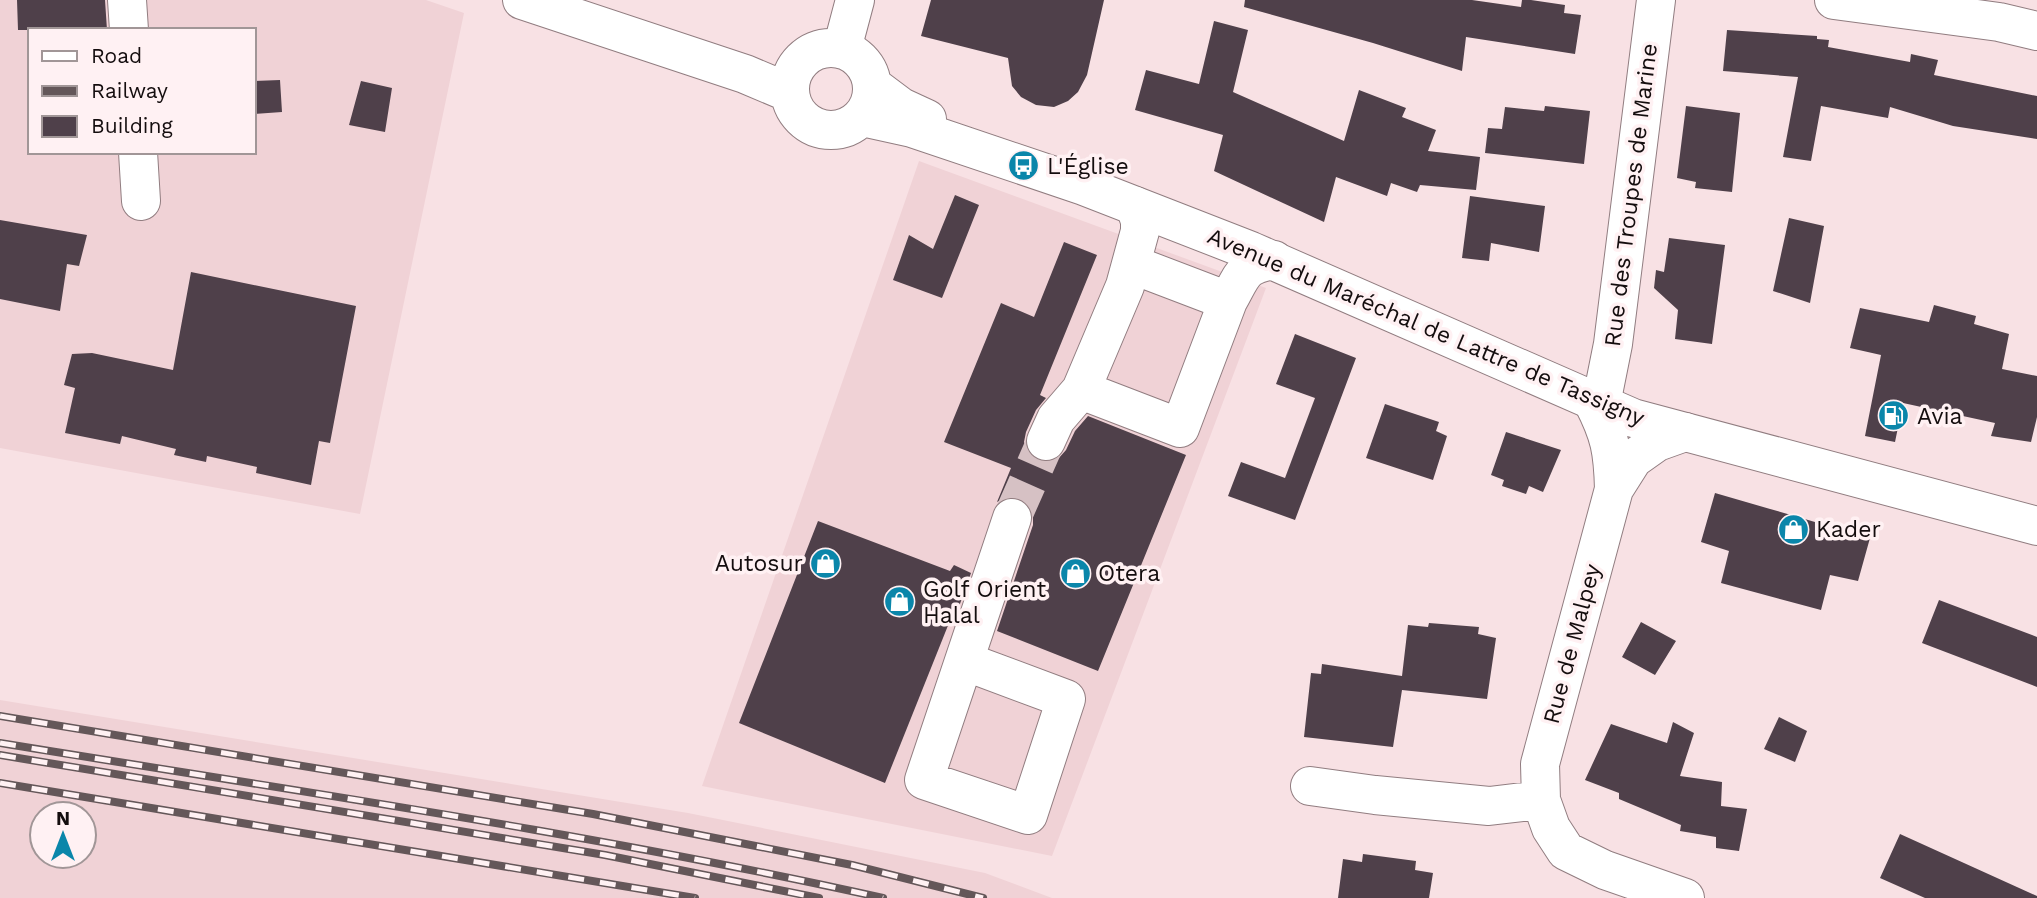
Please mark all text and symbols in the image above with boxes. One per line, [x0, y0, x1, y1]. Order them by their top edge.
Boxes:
legend [28, 28, 256, 154]
street label: Rue des Troupes de Marine [1599, 42, 1663, 348]
text: Road [91, 43, 142, 68]
text: Railway [91, 78, 168, 103]
text: Building [91, 113, 173, 138]
bus stop icon: L'Église [1007, 149, 1041, 183]
place label: L'Église [1047, 153, 1129, 180]
street label: Avenue du Maréchal de Lattre de Tassigny [1203, 222, 1649, 432]
fuel station icon: Avia [1877, 399, 1911, 433]
place label: Avia [1917, 403, 1963, 430]
shop icon: Kader [1776, 512, 1810, 546]
place label: Kader [1816, 516, 1881, 543]
shop icon: Autosur [809, 546, 843, 580]
place label: Autosur [715, 550, 803, 577]
shop icon: Otera [1058, 556, 1092, 590]
place label: Otera [1098, 560, 1160, 587]
street label: Rue de Malpey [1538, 561, 1606, 727]
place label: Golf Orient Halal [923, 576, 1046, 629]
shop icon: Golf Orient Halal [883, 585, 917, 619]
north arrow [28, 800, 98, 870]
text: N [56, 807, 70, 830]

